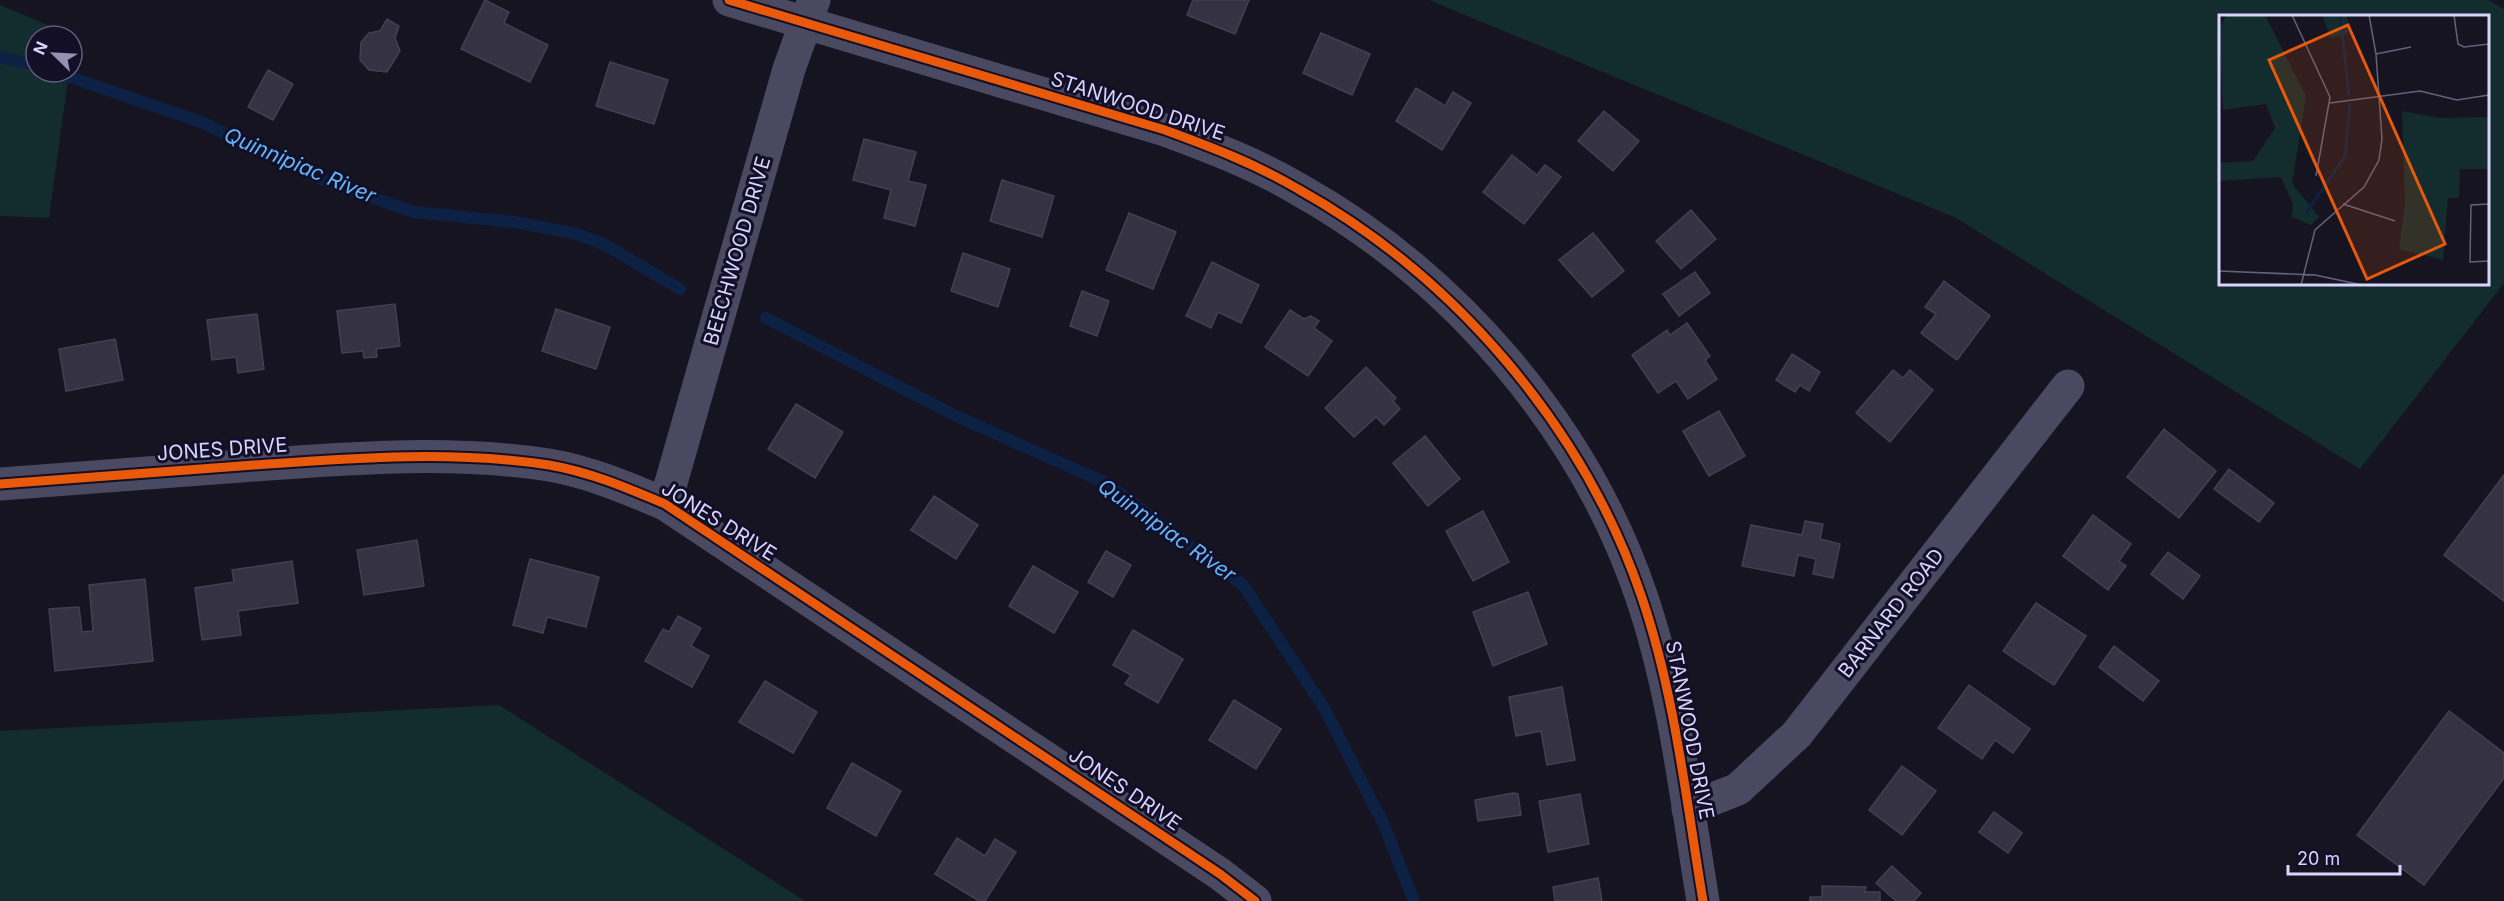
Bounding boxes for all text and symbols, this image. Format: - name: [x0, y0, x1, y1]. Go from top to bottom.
- inset map: [2219, 15, 2489, 285]
- north arrow: [24, 24, 84, 84]
- text: N: [29, 38, 52, 58]
- street label: STANWOOD DRIVE: [1048, 67, 1228, 145]
- water label: Quinnipiac River: [220, 122, 381, 209]
- street label: BEECHWOOD DRIVE: [699, 154, 775, 348]
- street label: JONES DRIVE: [156, 432, 288, 466]
- water label: Quinnipiac River: [1093, 473, 1242, 587]
- street label: JONES DRIVE: [657, 476, 781, 566]
- street label: BARNARD ROAD: [1833, 544, 1949, 682]
- street label: STANWOOD DRIVE: [1661, 638, 1719, 822]
- street label: JONES DRIVE: [1064, 742, 1186, 836]
- scale bar: [2288, 838, 2400, 876]
- text: 20 m: [2297, 848, 2340, 869]

